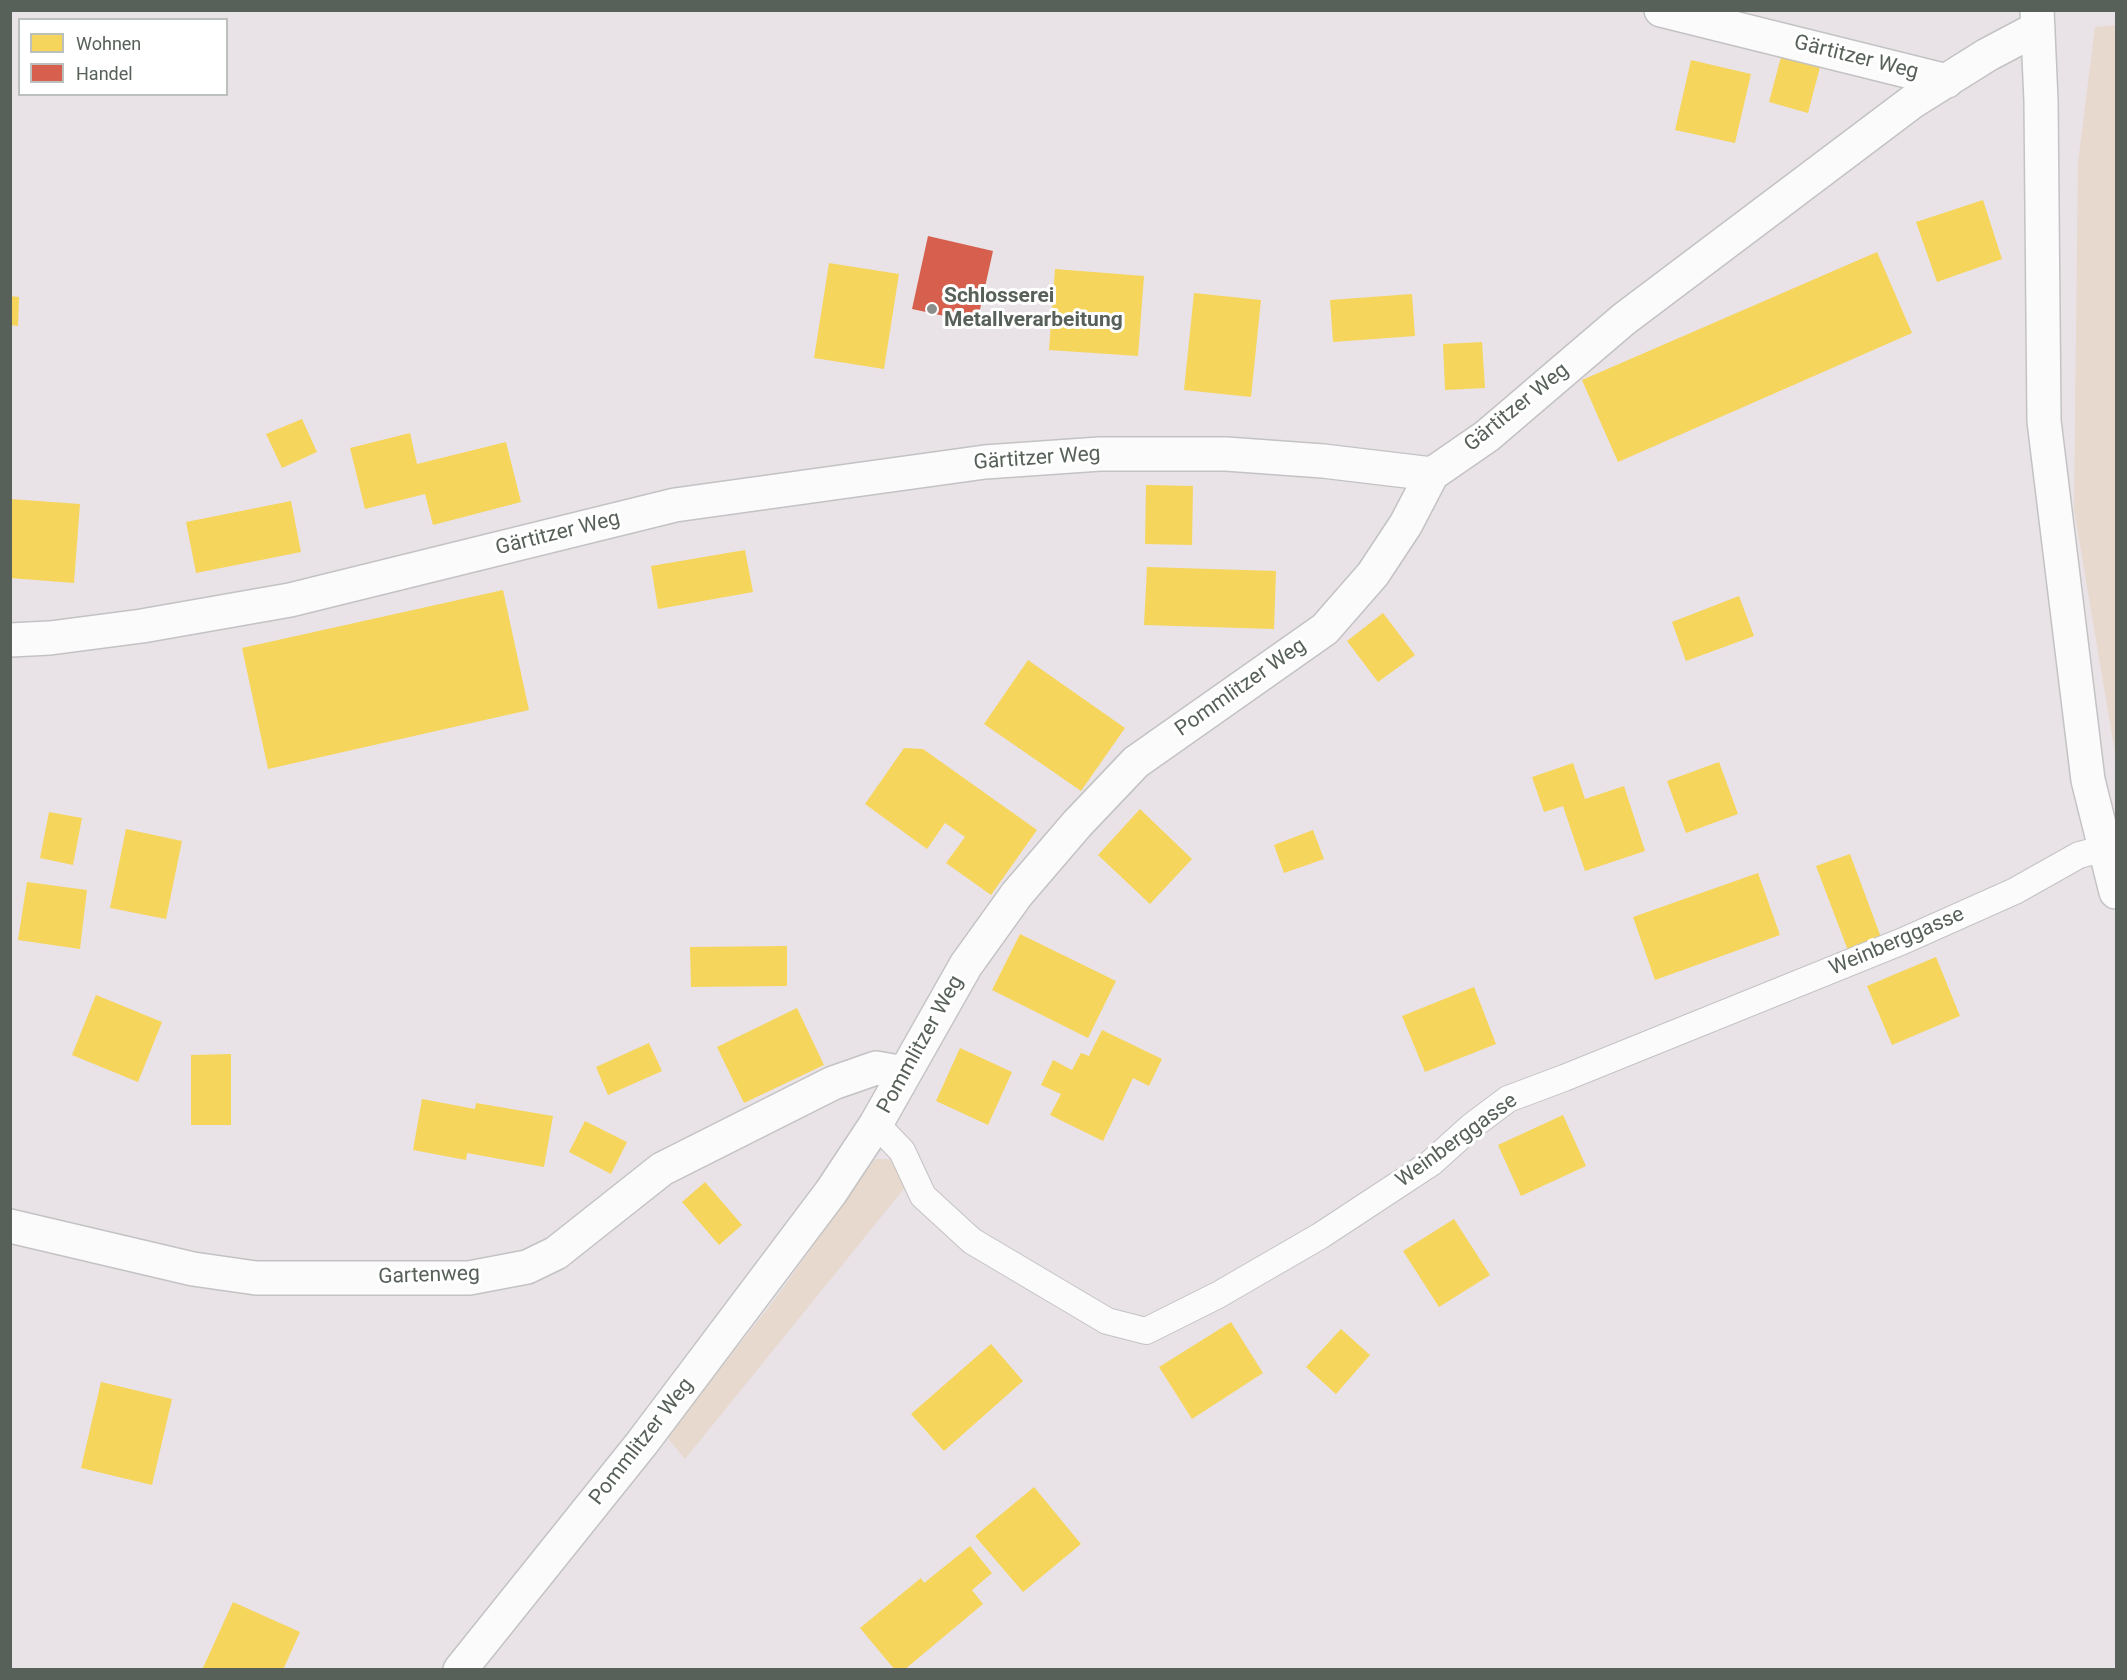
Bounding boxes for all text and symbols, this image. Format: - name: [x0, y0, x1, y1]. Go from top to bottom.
- legend: [18, 18, 228, 96]
- street label: Gärtitzer Weg: [1791, 30, 1921, 86]
- text: Wohnen: [76, 33, 141, 54]
- text: Handel: [76, 63, 133, 84]
- place label: Schlosserei Metallverarbeitung: [944, 284, 1123, 334]
- marker: Schlosserei Metallverarbeitung: [925, 302, 939, 316]
- street label: Gärtitzer Weg: [1460, 358, 1574, 458]
- street label: Gärtitzer Weg: [973, 442, 1101, 476]
- street label: Gärtitzer Weg: [493, 506, 623, 562]
- street label: Pommlitzer Weg: [1171, 634, 1311, 742]
- street label: Weinberggasse: [1826, 902, 1968, 982]
- street label: Pommlitzer Weg: [873, 972, 969, 1118]
- street label: Weinberggasse: [1391, 1089, 1523, 1193]
- street label: Gartenweg: [378, 1262, 480, 1290]
- street label: Pommlitzer Weg: [585, 1374, 699, 1510]

